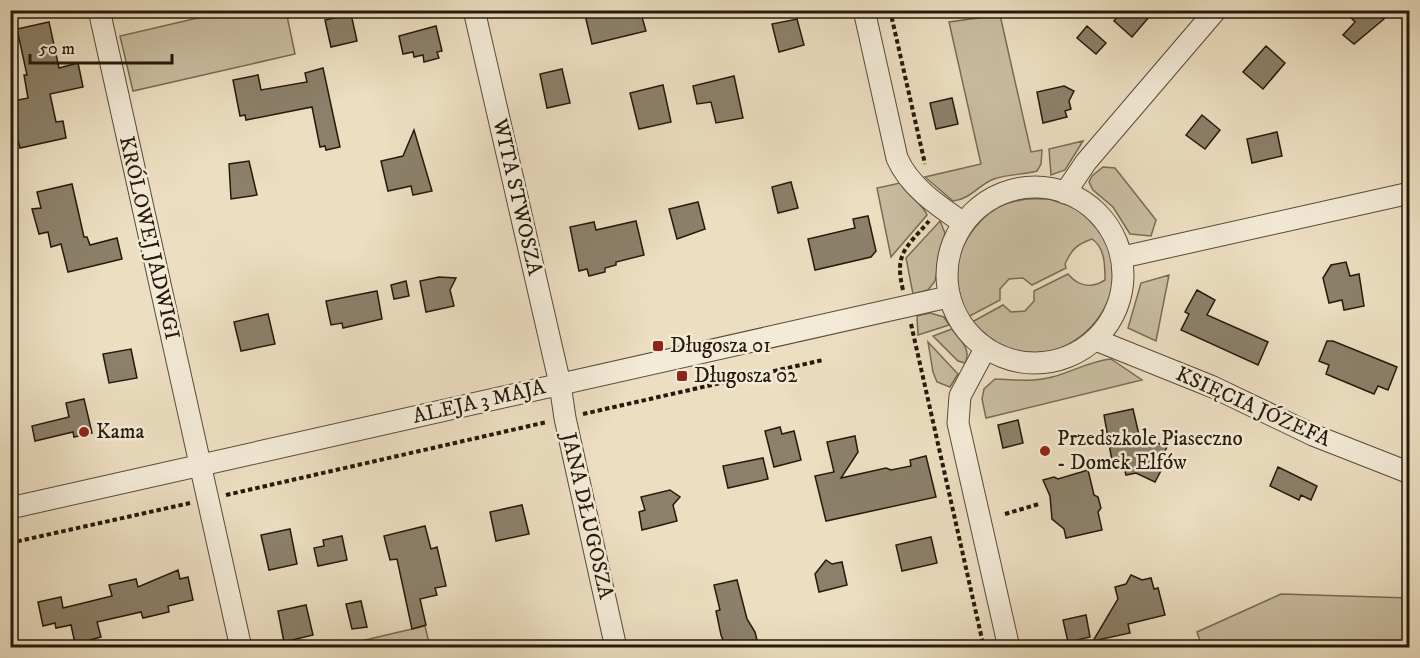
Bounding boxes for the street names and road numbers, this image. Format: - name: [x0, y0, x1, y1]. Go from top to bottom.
- street label: WITA STWOSZA: [486, 115, 548, 278]
- street label: KRÓLOWEJ JADWIGI: [113, 133, 187, 342]
- street label: KSIĘCIA JÓZEFA: [1172, 359, 1336, 453]
- street label: ALEJA 3 MAJA: [410, 374, 548, 430]
- street label: JANA DŁUGOSZA: [555, 428, 619, 602]

